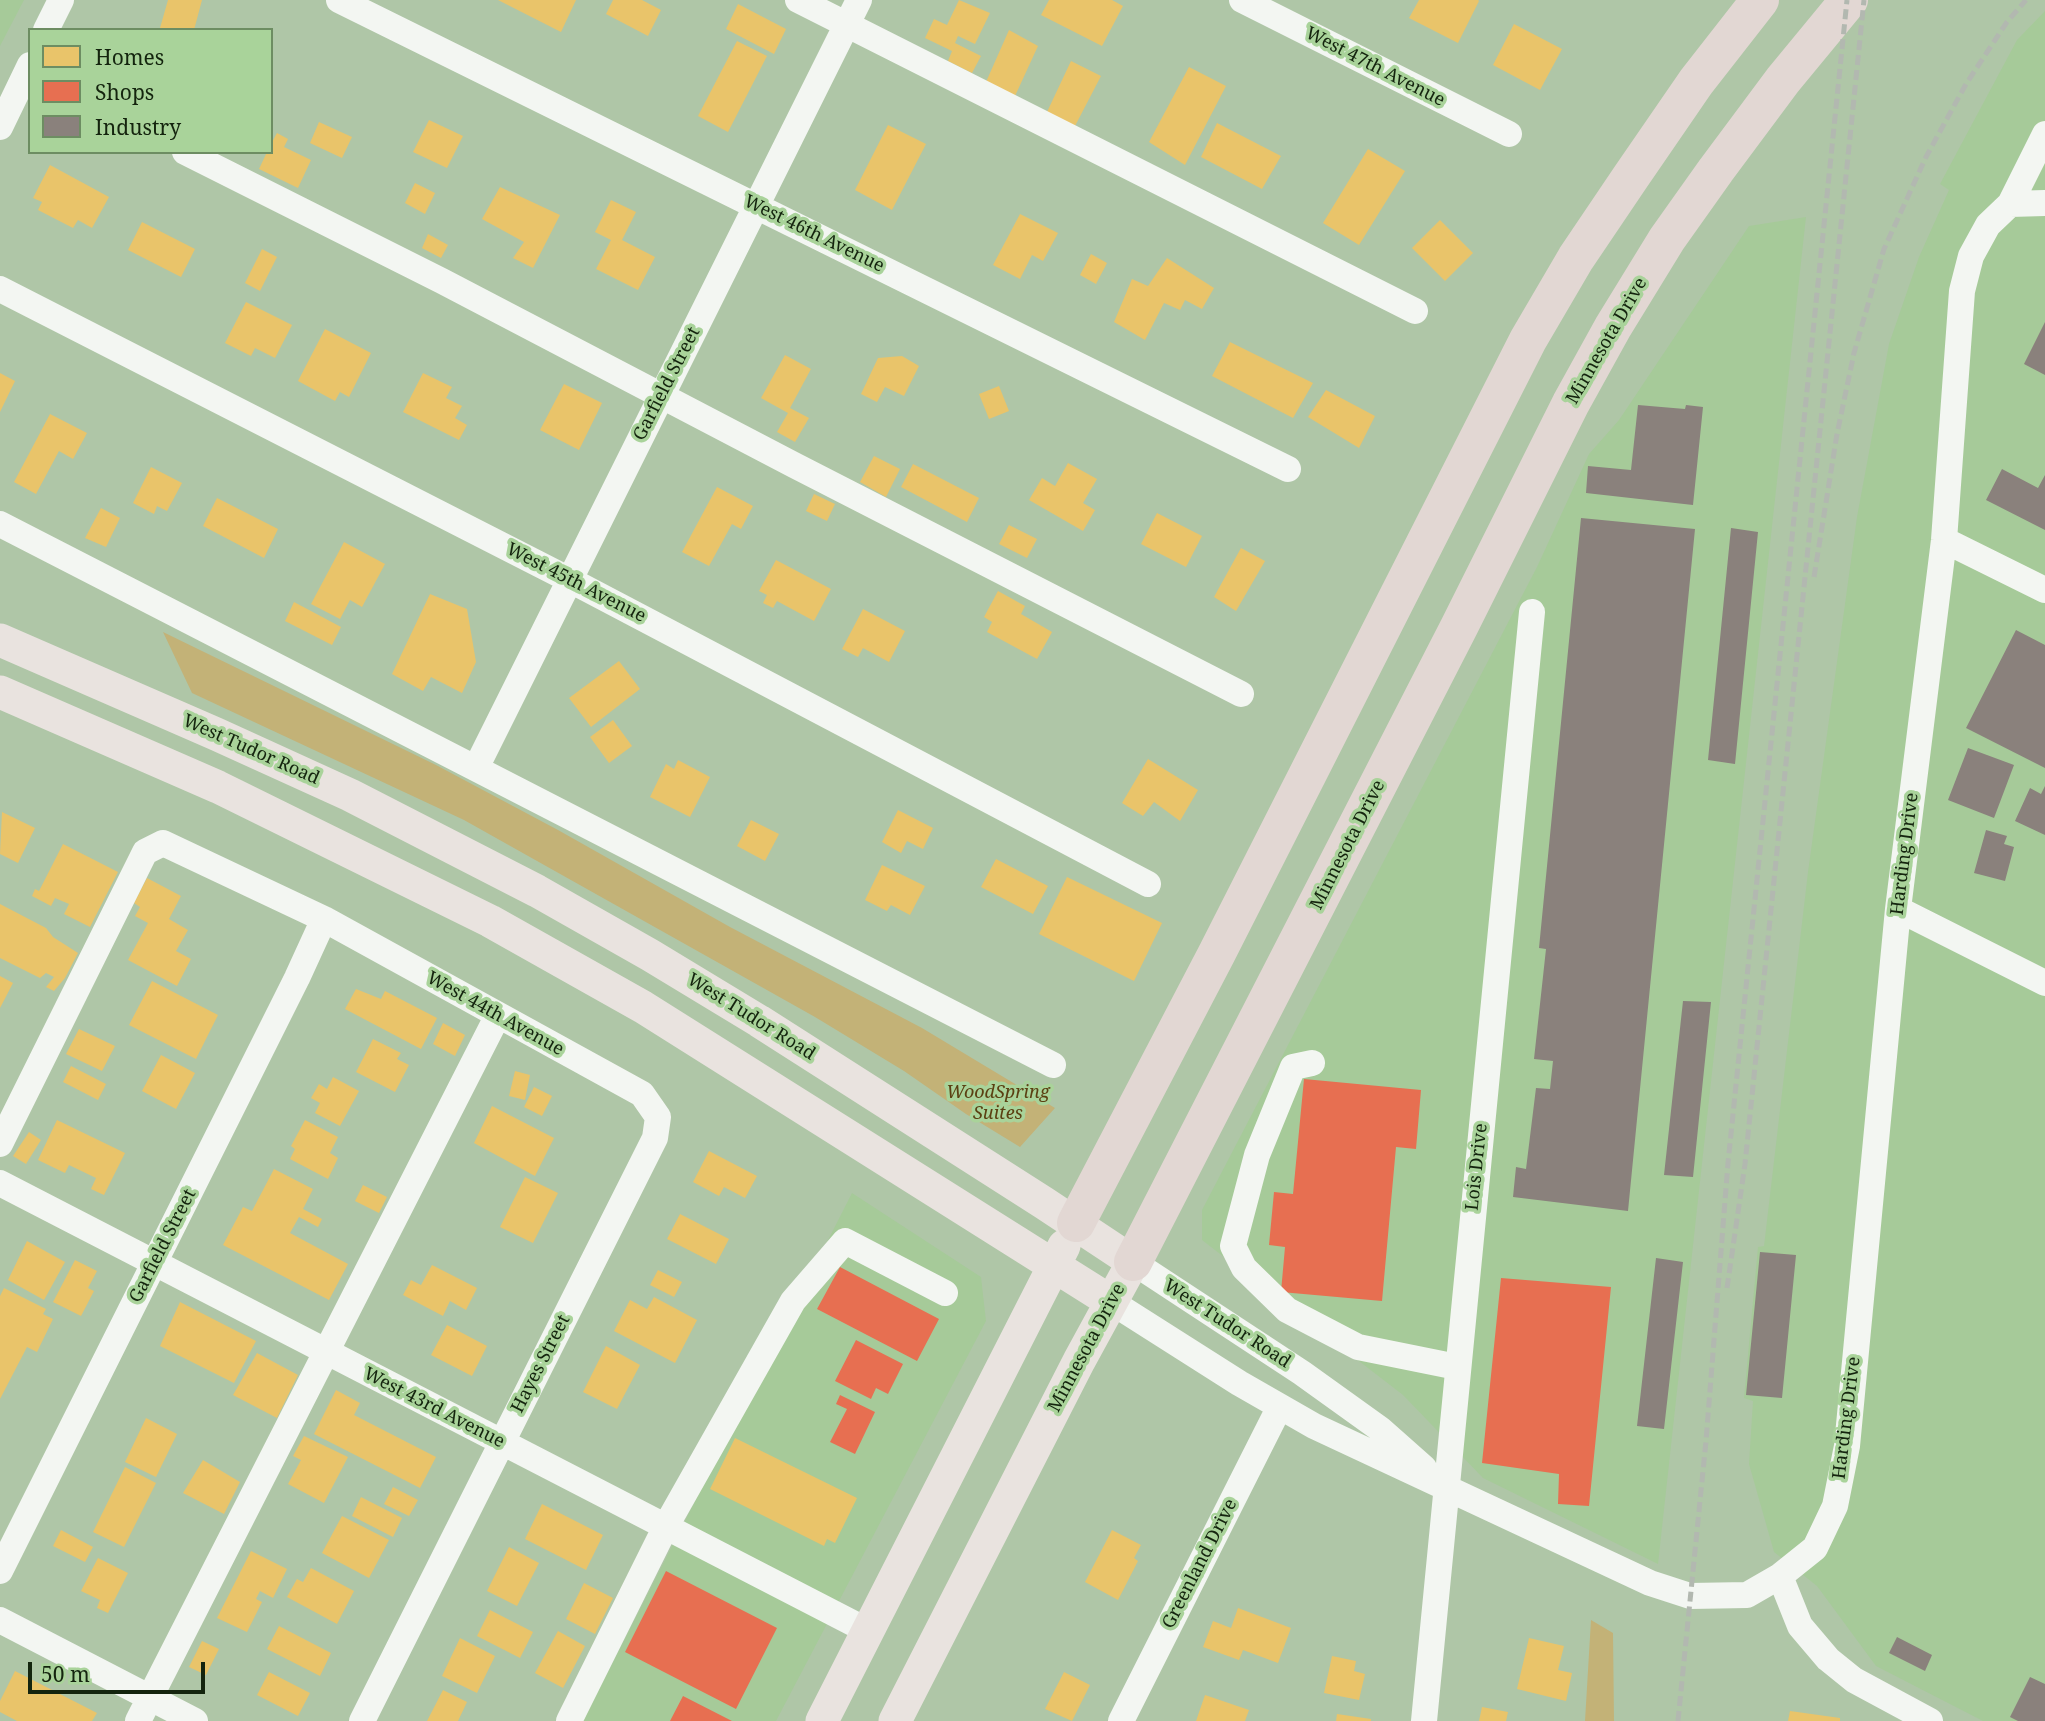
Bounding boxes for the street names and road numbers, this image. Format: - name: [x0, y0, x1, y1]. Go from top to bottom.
- street label: West 47th Avenue: [1302, 23, 1448, 111]
- street label: West 46th Avenue: [740, 191, 888, 277]
- street label: Minnesota Drive: [1562, 274, 1652, 408]
- street label: Garfield Street: [629, 324, 705, 444]
- street label: West 45th Avenue: [503, 539, 649, 627]
- street label: West Tudor Road: [179, 710, 323, 790]
- street label: Minnesota Drive: [1306, 777, 1390, 913]
- street label: Harding Drive: [1887, 792, 1923, 916]
- street label: West 44th Avenue: [423, 967, 567, 1061]
- street label: West Tudor Road: [683, 969, 819, 1065]
- street label: Lois Drive: [1462, 1122, 1492, 1212]
- street label: Garfield Street: [125, 1186, 201, 1306]
- street label: West Tudor Road: [1159, 1275, 1295, 1373]
- street label: Minnesota Drive: [1044, 1280, 1130, 1416]
- street label: Hayes Street: [507, 1311, 575, 1417]
- street label: Harding Drive: [1829, 1356, 1865, 1480]
- street label: West 43rd Avenue: [360, 1363, 508, 1453]
- street label: Greenland Drive: [1158, 1496, 1242, 1632]

